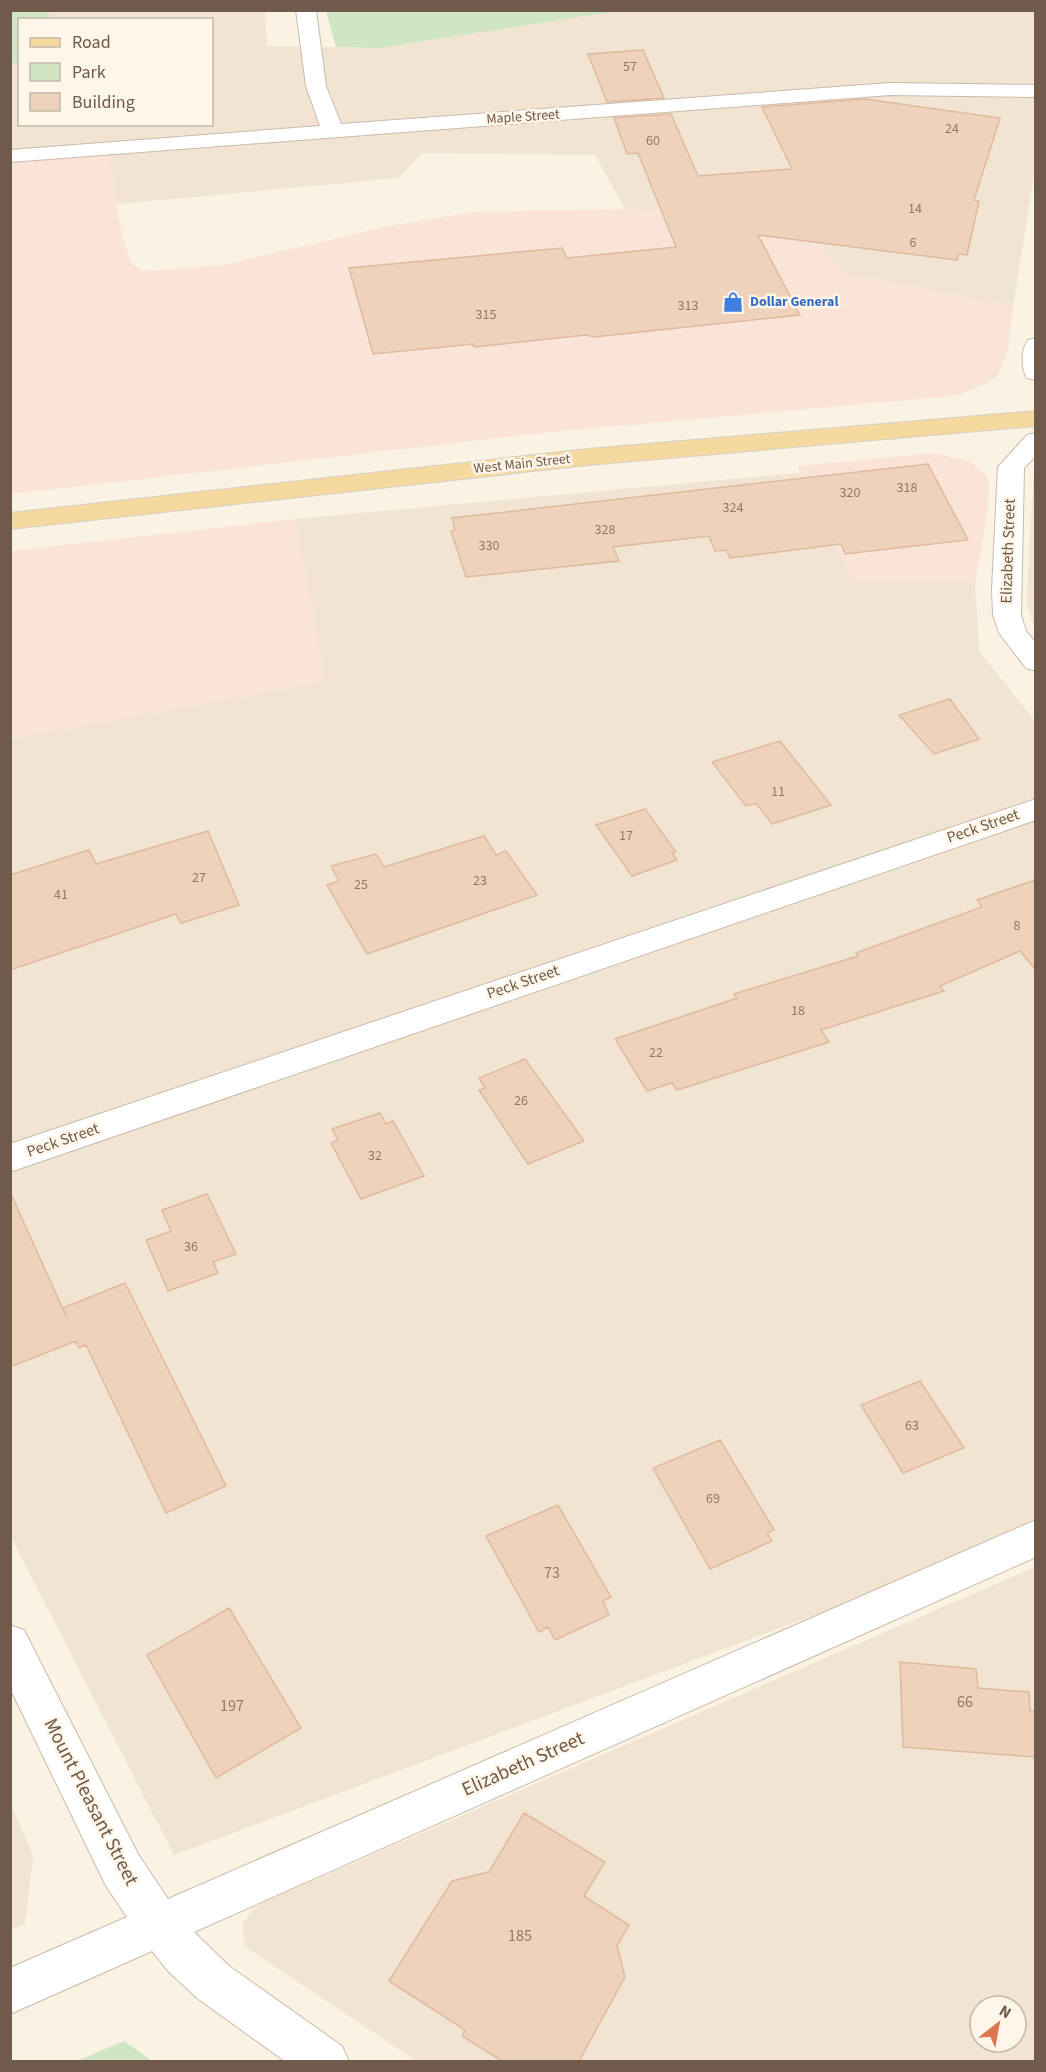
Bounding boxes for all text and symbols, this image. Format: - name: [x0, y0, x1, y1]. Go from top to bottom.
- legend: [18, 18, 213, 126]
- text: Road: [72, 30, 111, 55]
- house number: 57: [623, 57, 637, 77]
- text: Park: [72, 60, 106, 85]
- text: Building: [72, 90, 135, 115]
- street label: Maple Street: [486, 104, 561, 130]
- house number: 24: [945, 119, 959, 139]
- house number: 60: [646, 131, 660, 151]
- house number: 14: [908, 199, 922, 219]
- house number: 6: [910, 233, 917, 253]
- shop icon: Dollar General: [721, 290, 745, 314]
- place label: Dollar General: [750, 292, 838, 312]
- house number: 313: [678, 296, 698, 316]
- house number: 315: [476, 305, 496, 325]
- street label: West Main Street: [473, 449, 572, 479]
- house number: 318: [897, 478, 917, 498]
- house number: 320: [840, 483, 860, 503]
- house number: 324: [723, 498, 743, 518]
- street label: Elizabeth Street: [995, 498, 1021, 604]
- house number: 328: [595, 520, 615, 540]
- house number: 330: [479, 536, 499, 556]
- house number: 11: [771, 782, 785, 802]
- street label: Peck Street: [944, 803, 1023, 849]
- house number: 17: [619, 826, 633, 846]
- house number: 27: [192, 868, 206, 888]
- house number: 23: [473, 871, 487, 891]
- house number: 25: [354, 875, 368, 895]
- house number: 41: [54, 885, 68, 905]
- house number: 8: [1014, 916, 1021, 936]
- street label: Peck Street: [484, 959, 563, 1005]
- house number: 18: [791, 1001, 805, 1021]
- house number: 22: [649, 1043, 663, 1063]
- house number: 26: [514, 1091, 528, 1111]
- street label: Peck Street: [24, 1117, 103, 1163]
- house number: 32: [368, 1146, 382, 1166]
- house number: 36: [184, 1237, 198, 1257]
- house number: 63: [905, 1416, 919, 1436]
- house number: 69: [706, 1489, 720, 1509]
- house number: 73: [544, 1562, 560, 1584]
- house number: 66: [957, 1691, 973, 1713]
- house number: 197: [220, 1695, 244, 1717]
- street label: Mount Pleasant Street: [37, 1714, 145, 1891]
- street label: Elizabeth Street: [457, 1724, 589, 1803]
- house number: 185: [508, 1925, 532, 1947]
- north arrow: [968, 1994, 1028, 2054]
- text: N: [995, 2000, 1015, 2024]

